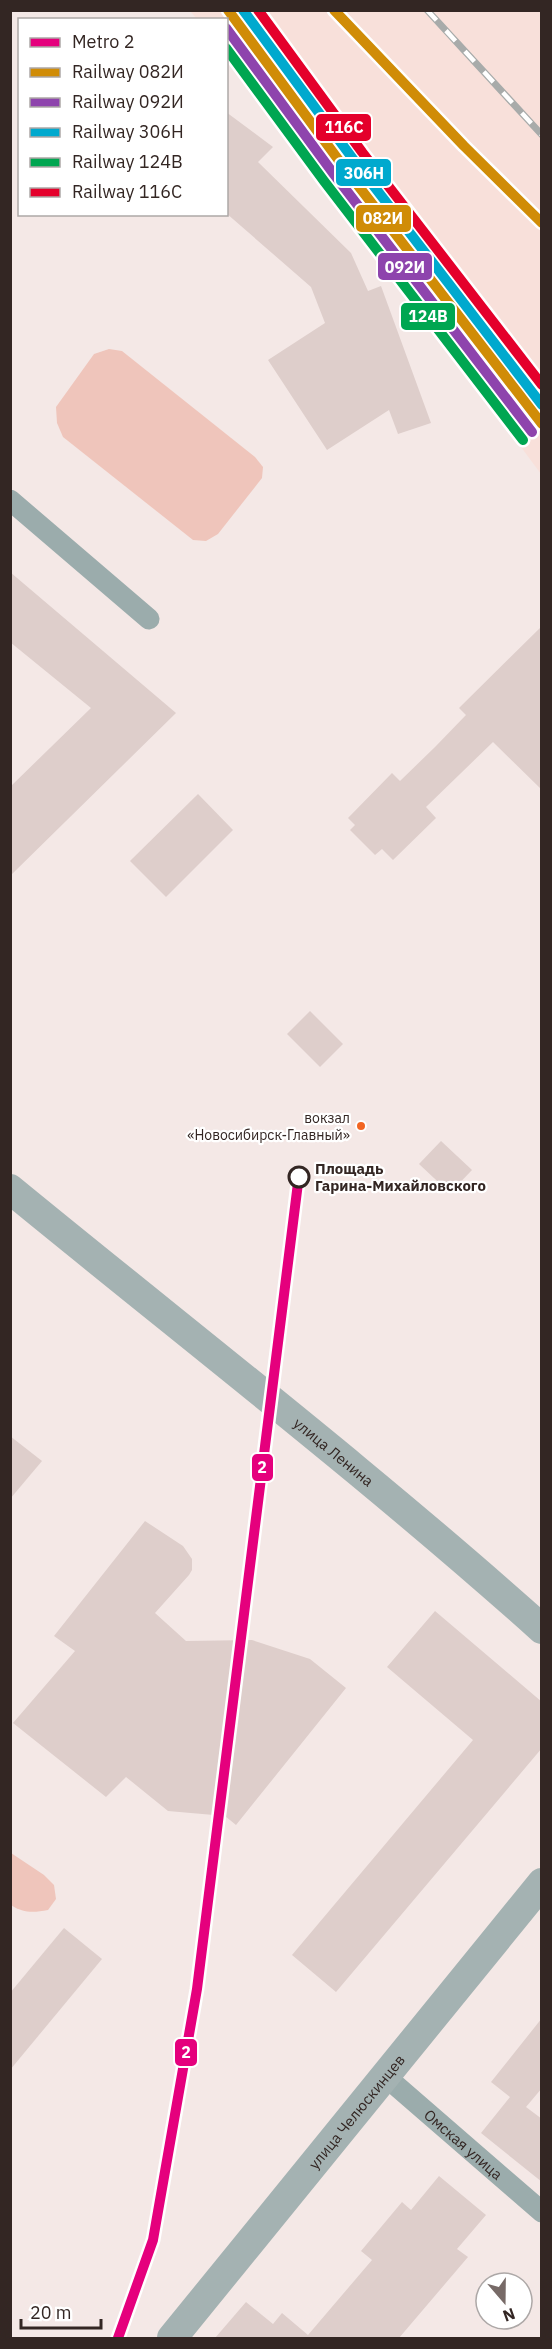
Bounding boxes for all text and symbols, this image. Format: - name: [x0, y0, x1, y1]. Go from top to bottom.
- legend: [18, 18, 228, 216]
- text: Metro 2: [72, 30, 134, 53]
- text: Railway 082И: [72, 60, 184, 83]
- text: Railway 092И: [72, 90, 184, 113]
- line badge: 116С: [315, 113, 372, 142]
- text: 116С: [324, 117, 364, 137]
- text: Railway 306Н: [72, 120, 184, 143]
- text: Railway 124В: [72, 150, 183, 173]
- line badge: 306Н: [335, 158, 392, 187]
- text: 306Н: [344, 163, 384, 183]
- text: Railway 116С: [72, 180, 182, 203]
- line badge: 082И: [355, 204, 412, 233]
- text: 082И: [363, 208, 403, 228]
- line badge: 092И: [377, 252, 433, 281]
- text: 092И: [385, 257, 425, 277]
- line badge: 124В: [400, 302, 456, 331]
- text: 124В: [408, 306, 448, 326]
- place label: вокзал «Новосибирск-Главный»: [187, 1109, 350, 1144]
- marker: вокзал «Новосибирск-Главный»: [355, 1120, 367, 1132]
- place label: Площадь Гарина-Михайловского: [315, 1159, 486, 1195]
- marker: Площадь Гарина-Михайловского: [288, 1166, 310, 1188]
- street label: улица Ленина: [290, 1413, 378, 1490]
- line badge: 2: [251, 1453, 274, 1482]
- text: 2: [257, 1457, 267, 1477]
- line badge: 2: [174, 2038, 198, 2067]
- text: 2: [181, 2042, 191, 2062]
- street label: улица Челюскинцев: [304, 2050, 409, 2173]
- street label: Омская улица: [420, 2105, 507, 2183]
- north arrow: [474, 2271, 534, 2331]
- scale bar: [21, 2292, 100, 2330]
- text: 20 m: [30, 2301, 72, 2324]
- text: N: [500, 2304, 518, 2326]

